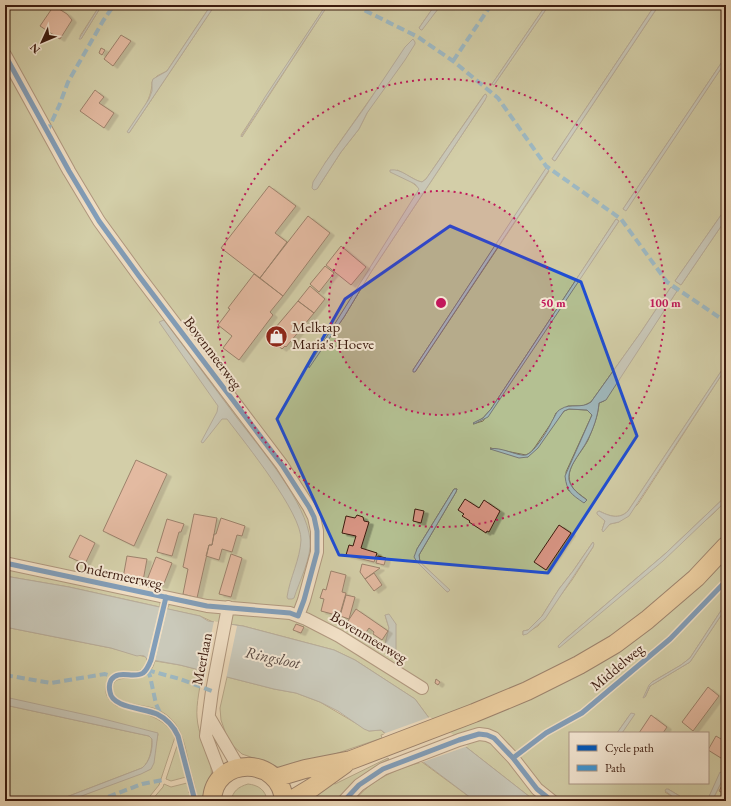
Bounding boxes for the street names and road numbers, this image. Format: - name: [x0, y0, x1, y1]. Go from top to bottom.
- street label: Bovenmeerweg: [180, 312, 247, 393]
- street label: Ondermeerweg: [74, 556, 165, 593]
- street label: Bovenmeerweg: [327, 606, 412, 667]
- street label: Meerlaan: [187, 631, 216, 687]
- street label: Middelweg: [586, 638, 648, 694]

